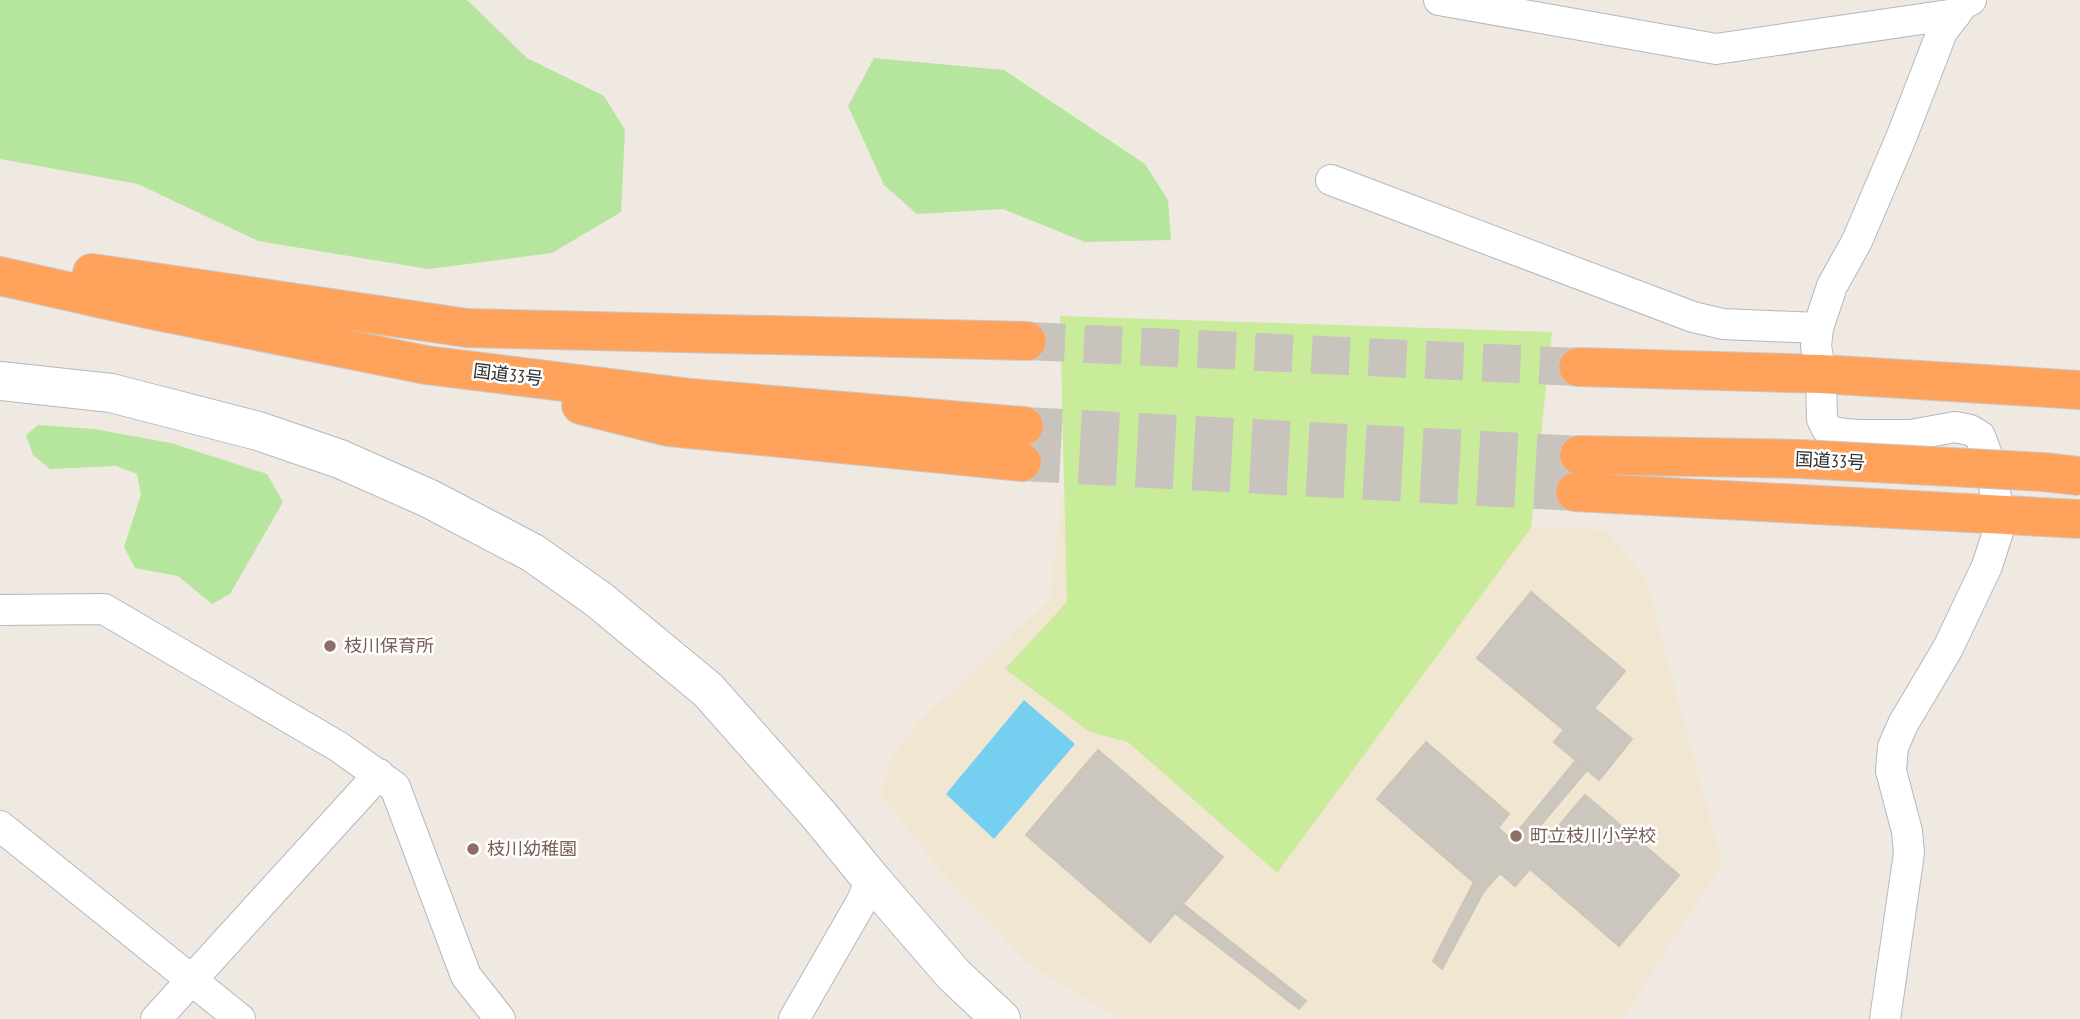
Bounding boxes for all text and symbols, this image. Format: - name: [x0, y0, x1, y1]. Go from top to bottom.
- street label: 国道33号: [472, 359, 544, 390]
- street label: 国道33号: [1794, 447, 1866, 474]
- place label: 枝川保育所: [344, 634, 434, 657]
- marker: 枝川保育所: [322, 638, 338, 654]
- place label: 町立枝川小学校: [1530, 824, 1656, 847]
- marker: 町立枝川小学校: [1508, 828, 1524, 844]
- place label: 枝川幼稚園: [487, 837, 577, 860]
- marker: 枝川幼稚園: [465, 841, 481, 857]

